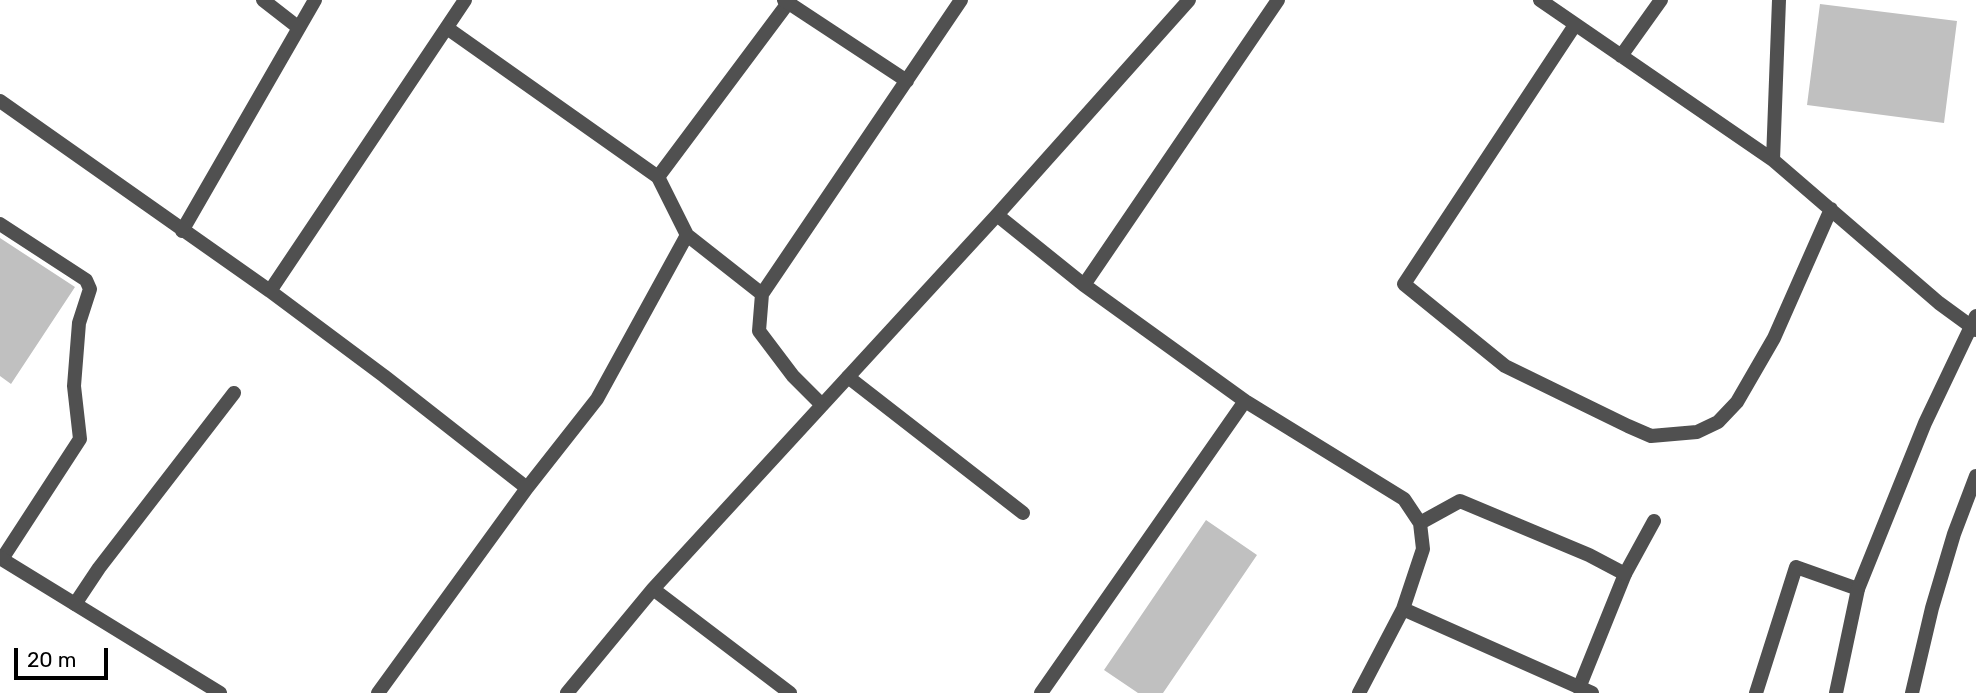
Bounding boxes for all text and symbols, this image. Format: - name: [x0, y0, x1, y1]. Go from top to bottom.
- scale bar: [18, 634, 112, 678]
- text: 20 m: [27, 647, 76, 672]

